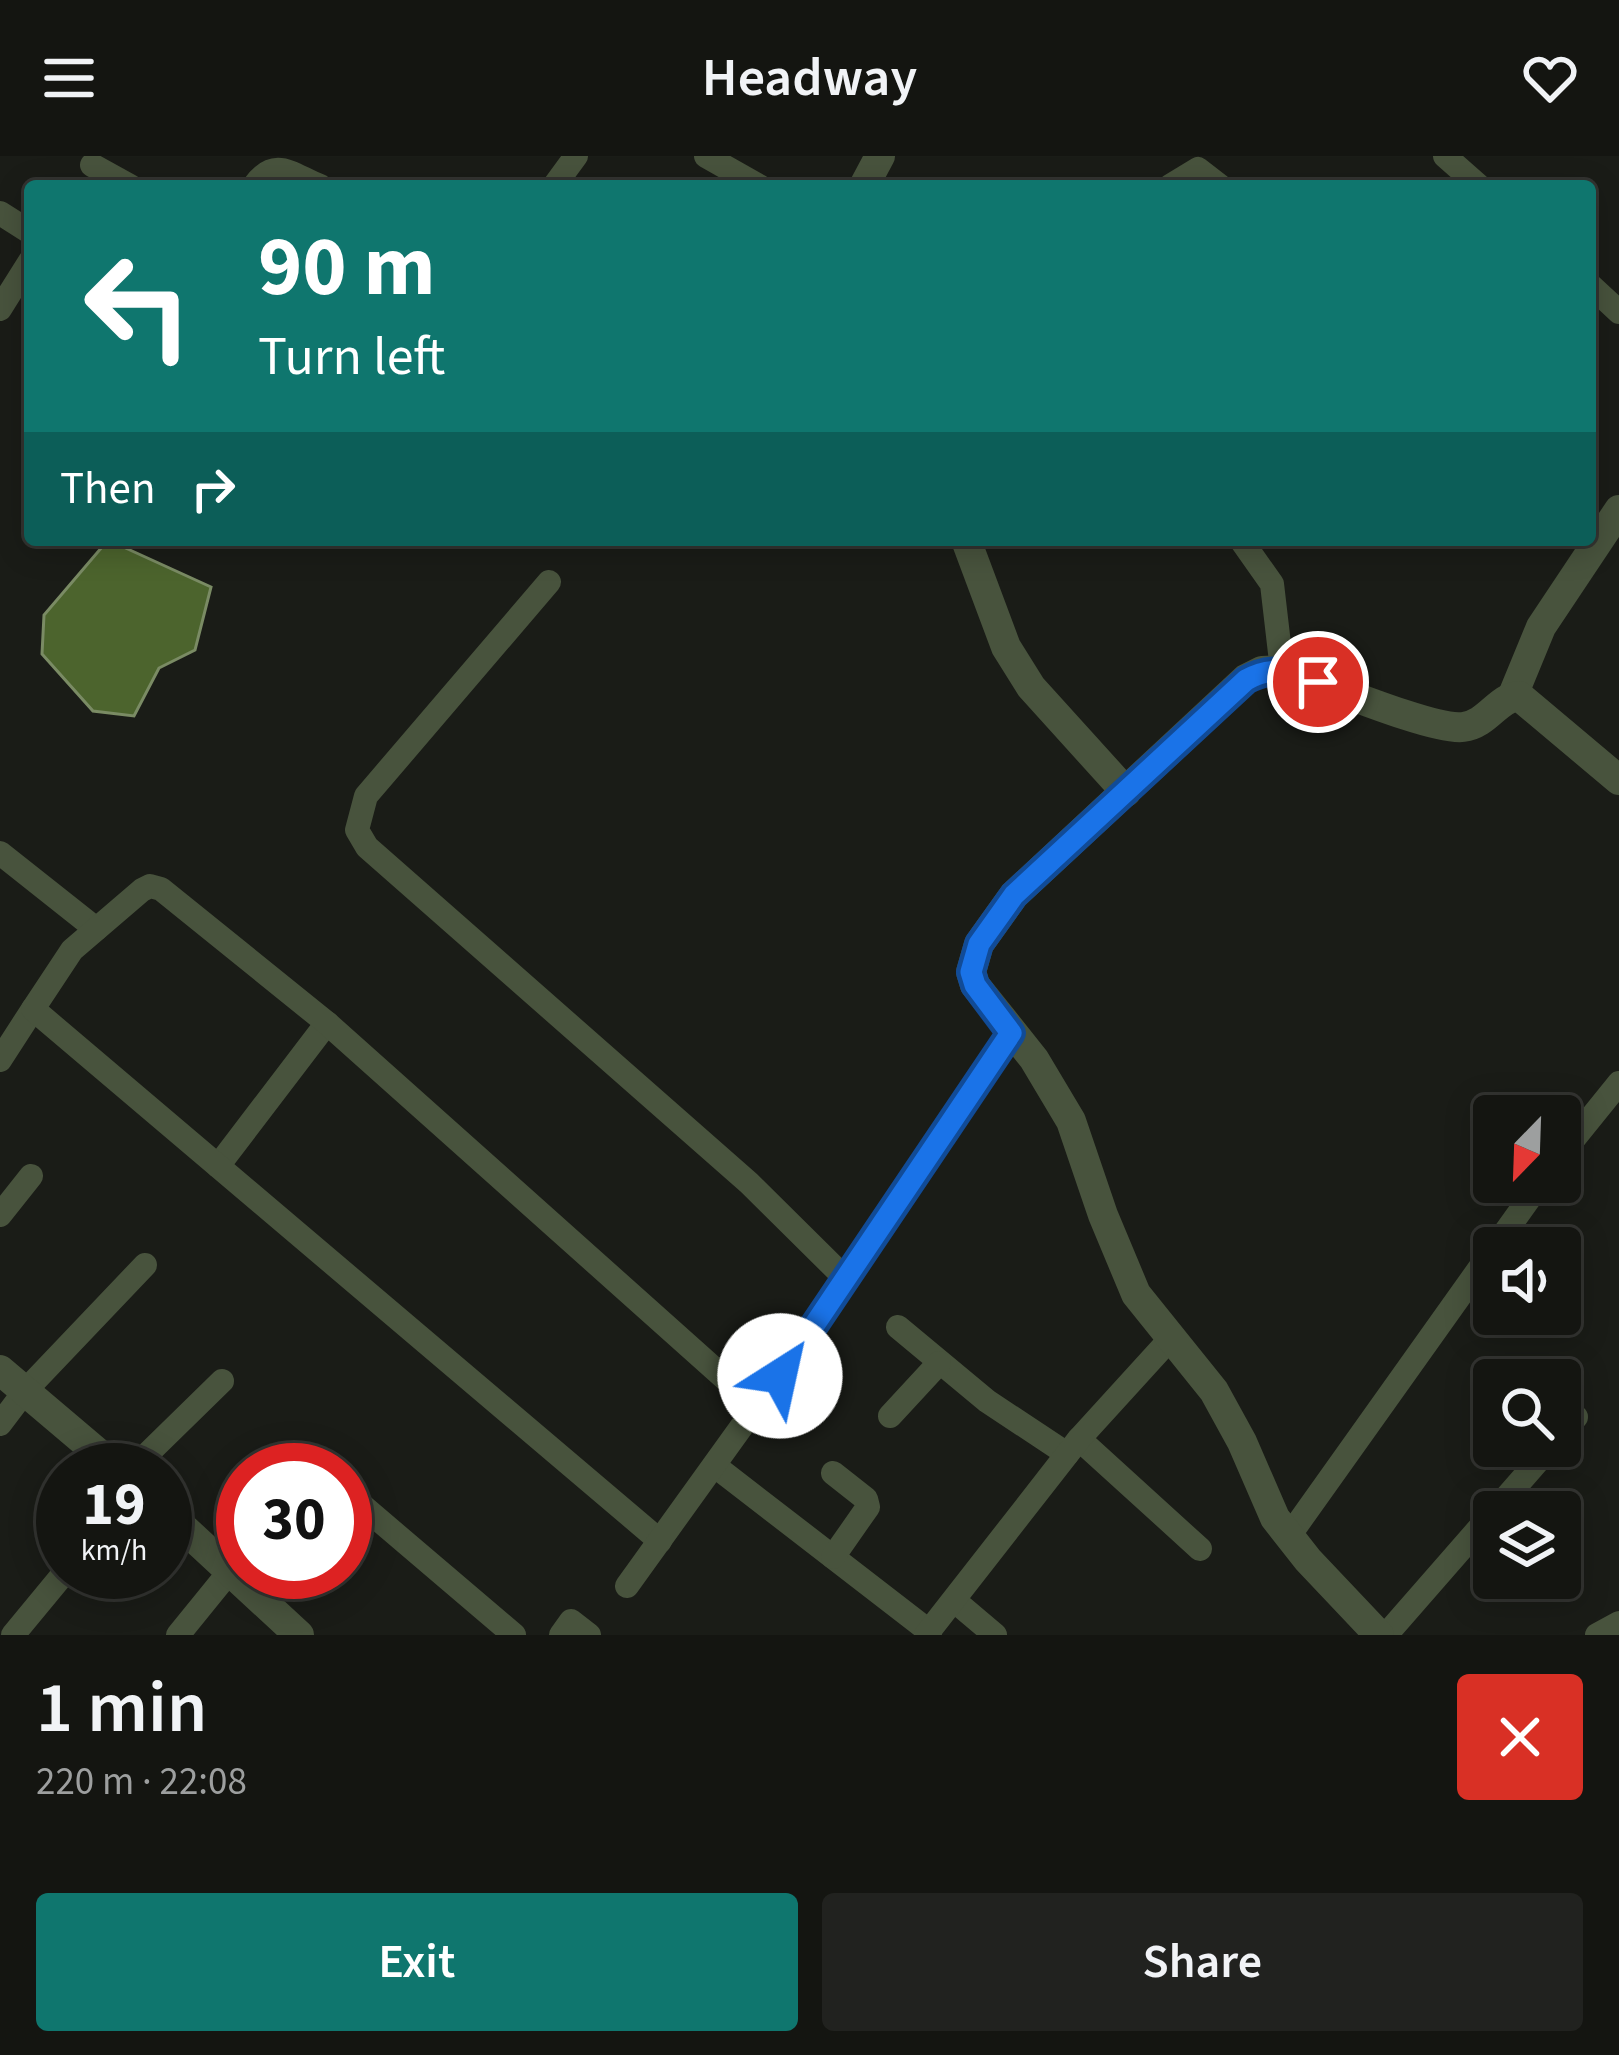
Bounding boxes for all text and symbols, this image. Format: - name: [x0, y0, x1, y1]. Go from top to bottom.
- text: Headway: [702, 40, 917, 117]
- icon: menu: [36, 45, 102, 111]
- icon: heart: [1517, 45, 1583, 111]
- text: 90 m: [258, 208, 436, 328]
- icon: left: [60, 228, 216, 384]
- text: Turn left: [258, 319, 445, 396]
- icon: right: [180, 456, 246, 522]
- text: Then: [60, 457, 156, 521]
- pin: [1267, 631, 1369, 733]
- icon: arrive: [1285, 649, 1351, 715]
- north arrow: [1473, 1095, 1581, 1203]
- map controls: [1473, 1095, 1581, 1599]
- button: sound: [1473, 1227, 1581, 1335]
- position arrow: [717, 1313, 843, 1439]
- button: search: [1473, 1359, 1581, 1467]
- speed limit sign: 30: [216, 1443, 372, 1599]
- text: 19: [82, 1463, 146, 1548]
- button: layers: [1473, 1491, 1581, 1599]
- text: km/h: [81, 1529, 147, 1572]
- text: 1 min: [36, 1657, 207, 1760]
- button: close: [1457, 1674, 1583, 1800]
- text: 220 m · 22:08: [36, 1754, 247, 1810]
- button: Exit: [36, 1893, 798, 2031]
- button: Share: [822, 1893, 1583, 2031]

